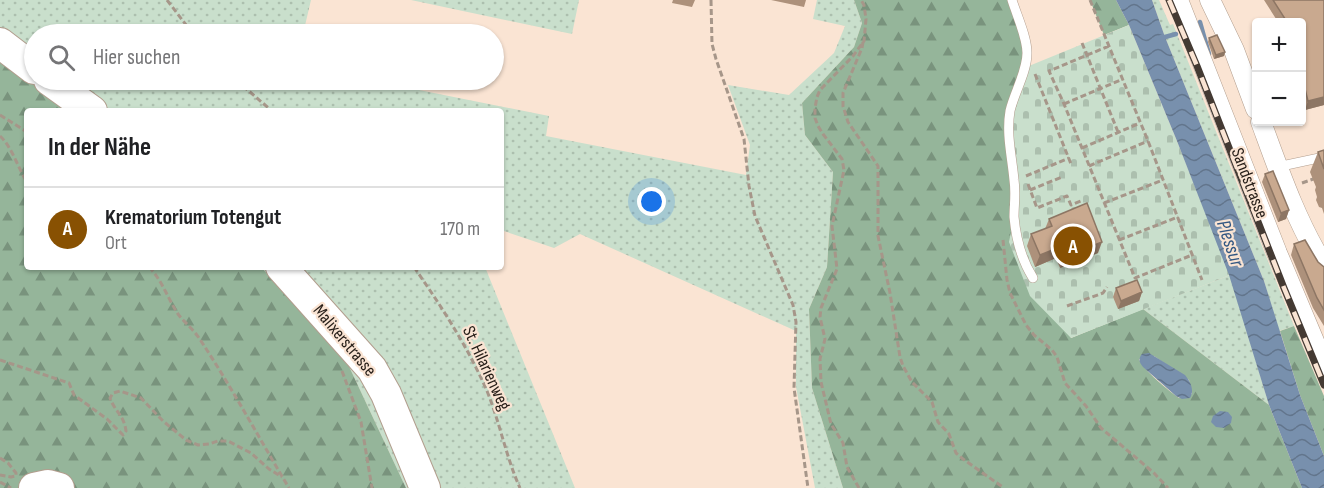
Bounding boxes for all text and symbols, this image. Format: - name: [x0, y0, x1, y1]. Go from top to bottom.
- map controls: [1252, 18, 1306, 126]
- button: +: [1252, 18, 1306, 72]
- search box: [24, 24, 504, 90]
- icon: search: [45, 41, 78, 74]
- text: Hier suchen: [93, 44, 181, 71]
- button: −: [1252, 72, 1306, 126]
- text: In der Nähe: [48, 132, 151, 163]
- street label: Sandstrasse: [1227, 145, 1273, 221]
- your location: [637, 187, 666, 216]
- text: Krematorium Totengut: [105, 204, 281, 231]
- text: A: [63, 217, 72, 241]
- text: 170 m: [440, 217, 480, 241]
- water label: Plessur: [1211, 217, 1250, 271]
- pin: A: [1054, 224, 1092, 268]
- text: Ort: [105, 231, 127, 255]
- street label: Malixerstrasse: [309, 300, 381, 380]
- street label: St. Hilarienweg: [458, 323, 515, 414]

